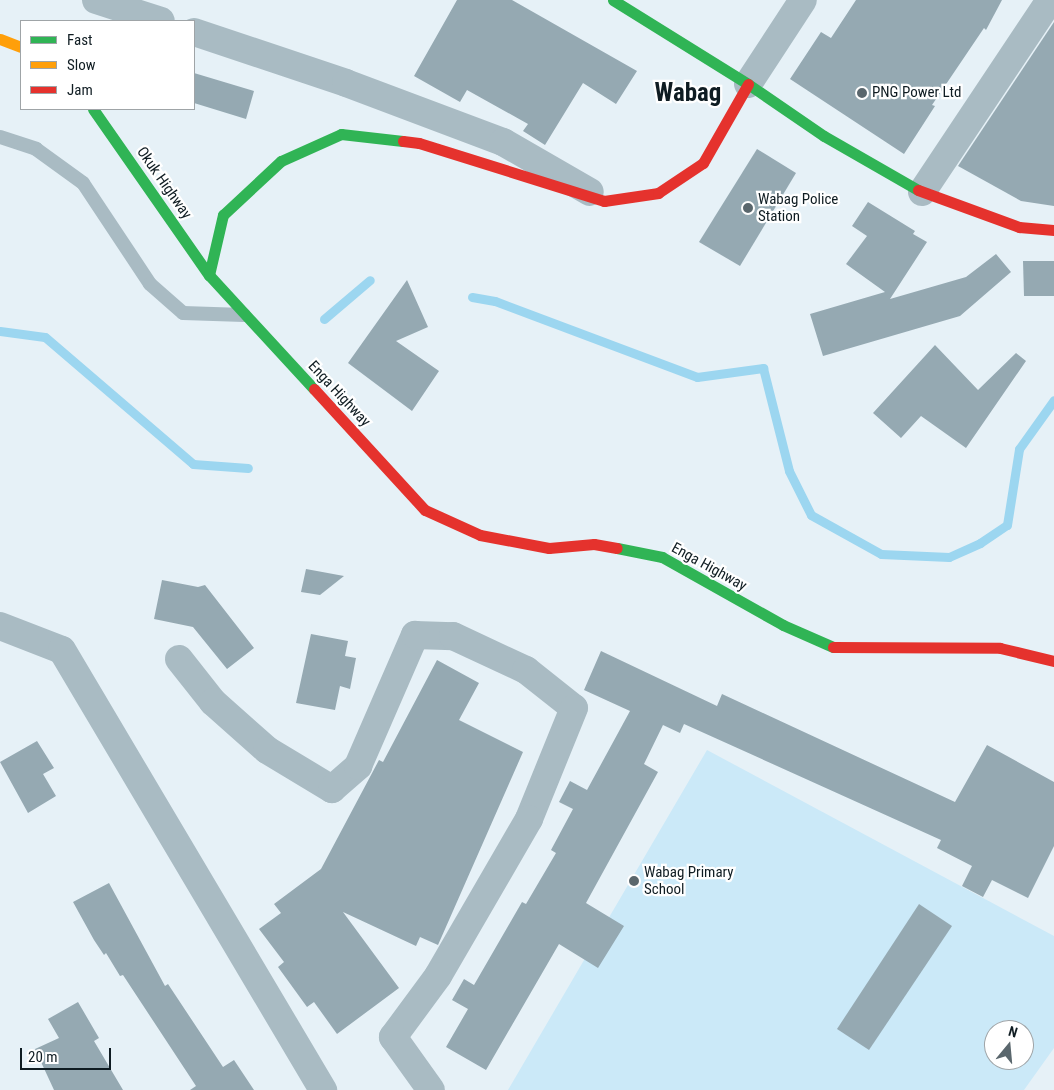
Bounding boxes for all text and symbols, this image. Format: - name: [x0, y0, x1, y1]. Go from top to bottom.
- legend: [20, 20, 195, 110]
- text: Fast: [67, 31, 92, 49]
- text: Slow: [67, 56, 96, 74]
- district label: Wabag: [655, 78, 721, 108]
- text: Jam: [67, 81, 93, 99]
- place label: PNG Power Ltd: [872, 84, 961, 102]
- marker: PNG Power Ltd: [856, 87, 868, 99]
- street label: Okuk Highway: [133, 144, 195, 222]
- place label: Wabag Police Station: [758, 190, 838, 225]
- marker: Wabag Police Station: [742, 202, 754, 214]
- street label: Enga Highway: [304, 357, 374, 431]
- street label: Enga Highway: [668, 539, 750, 595]
- place label: Wabag Primary School: [644, 863, 734, 898]
- marker: Wabag Primary School: [628, 875, 640, 887]
- north arrow: [984, 1020, 1034, 1070]
- text: N: [1007, 1023, 1020, 1041]
- scale bar: [22, 1038, 114, 1070]
- text: 20 m: [28, 1048, 58, 1066]

